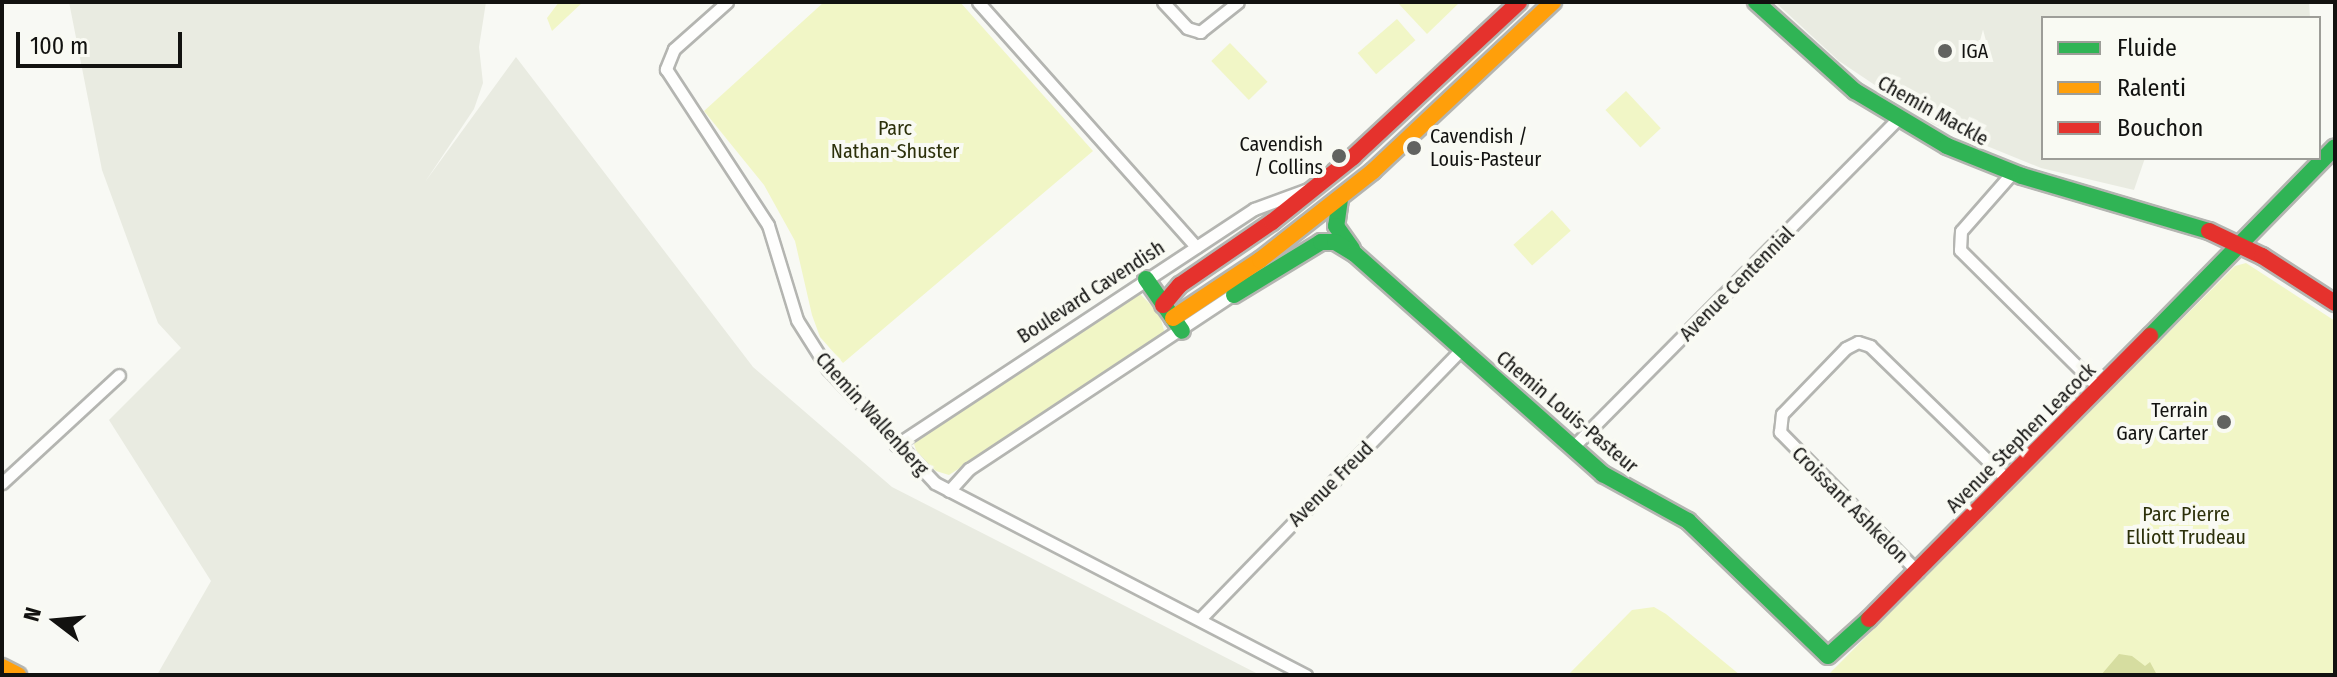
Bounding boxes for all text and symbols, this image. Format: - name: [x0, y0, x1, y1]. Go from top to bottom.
- scale bar: [20, 16, 186, 66]
- legend: [2041, 16, 2321, 160]
- text: 100 m: [30, 32, 88, 60]
- text: Fluide: [2117, 34, 2177, 62]
- place label: IGA: [1961, 39, 1988, 63]
- marker: IGA: [1936, 42, 1954, 60]
- street label: Chemin Mackle: [1873, 71, 1993, 151]
- text: Ralenti: [2117, 74, 2186, 102]
- text: Bouchon: [2117, 114, 2204, 142]
- park label: Parc Nathan-Shuster: [831, 116, 959, 163]
- place label: Cavendish / Louis-Pasteur: [1430, 124, 1541, 171]
- place label: Cavendish / Collins: [1239, 132, 1323, 179]
- marker: Cavendish / Louis-Pasteur: [1405, 139, 1423, 157]
- marker: Cavendish / Collins: [1330, 147, 1348, 165]
- street label: Avenue Centennial: [1675, 222, 1799, 346]
- street label: Boulevard Cavendish: [1013, 235, 1169, 349]
- street label: Chemin Louis-Pasteur: [1491, 346, 1643, 478]
- street label: Chemin Wallenberg: [810, 347, 934, 481]
- street label: Avenue Stephen Leacock: [1941, 358, 2101, 518]
- place label: Terrain Gary Carter: [2116, 398, 2208, 445]
- marker: Terrain Gary Carter: [2215, 413, 2233, 431]
- street label: Avenue Freud: [1284, 437, 1378, 531]
- street label: Croissant Ashkelon: [1787, 442, 1913, 568]
- park label: Parc Pierre Elliott Trudeau: [2126, 503, 2246, 550]
- north arrow: [16, 581, 96, 661]
- text: N: [18, 604, 47, 624]

